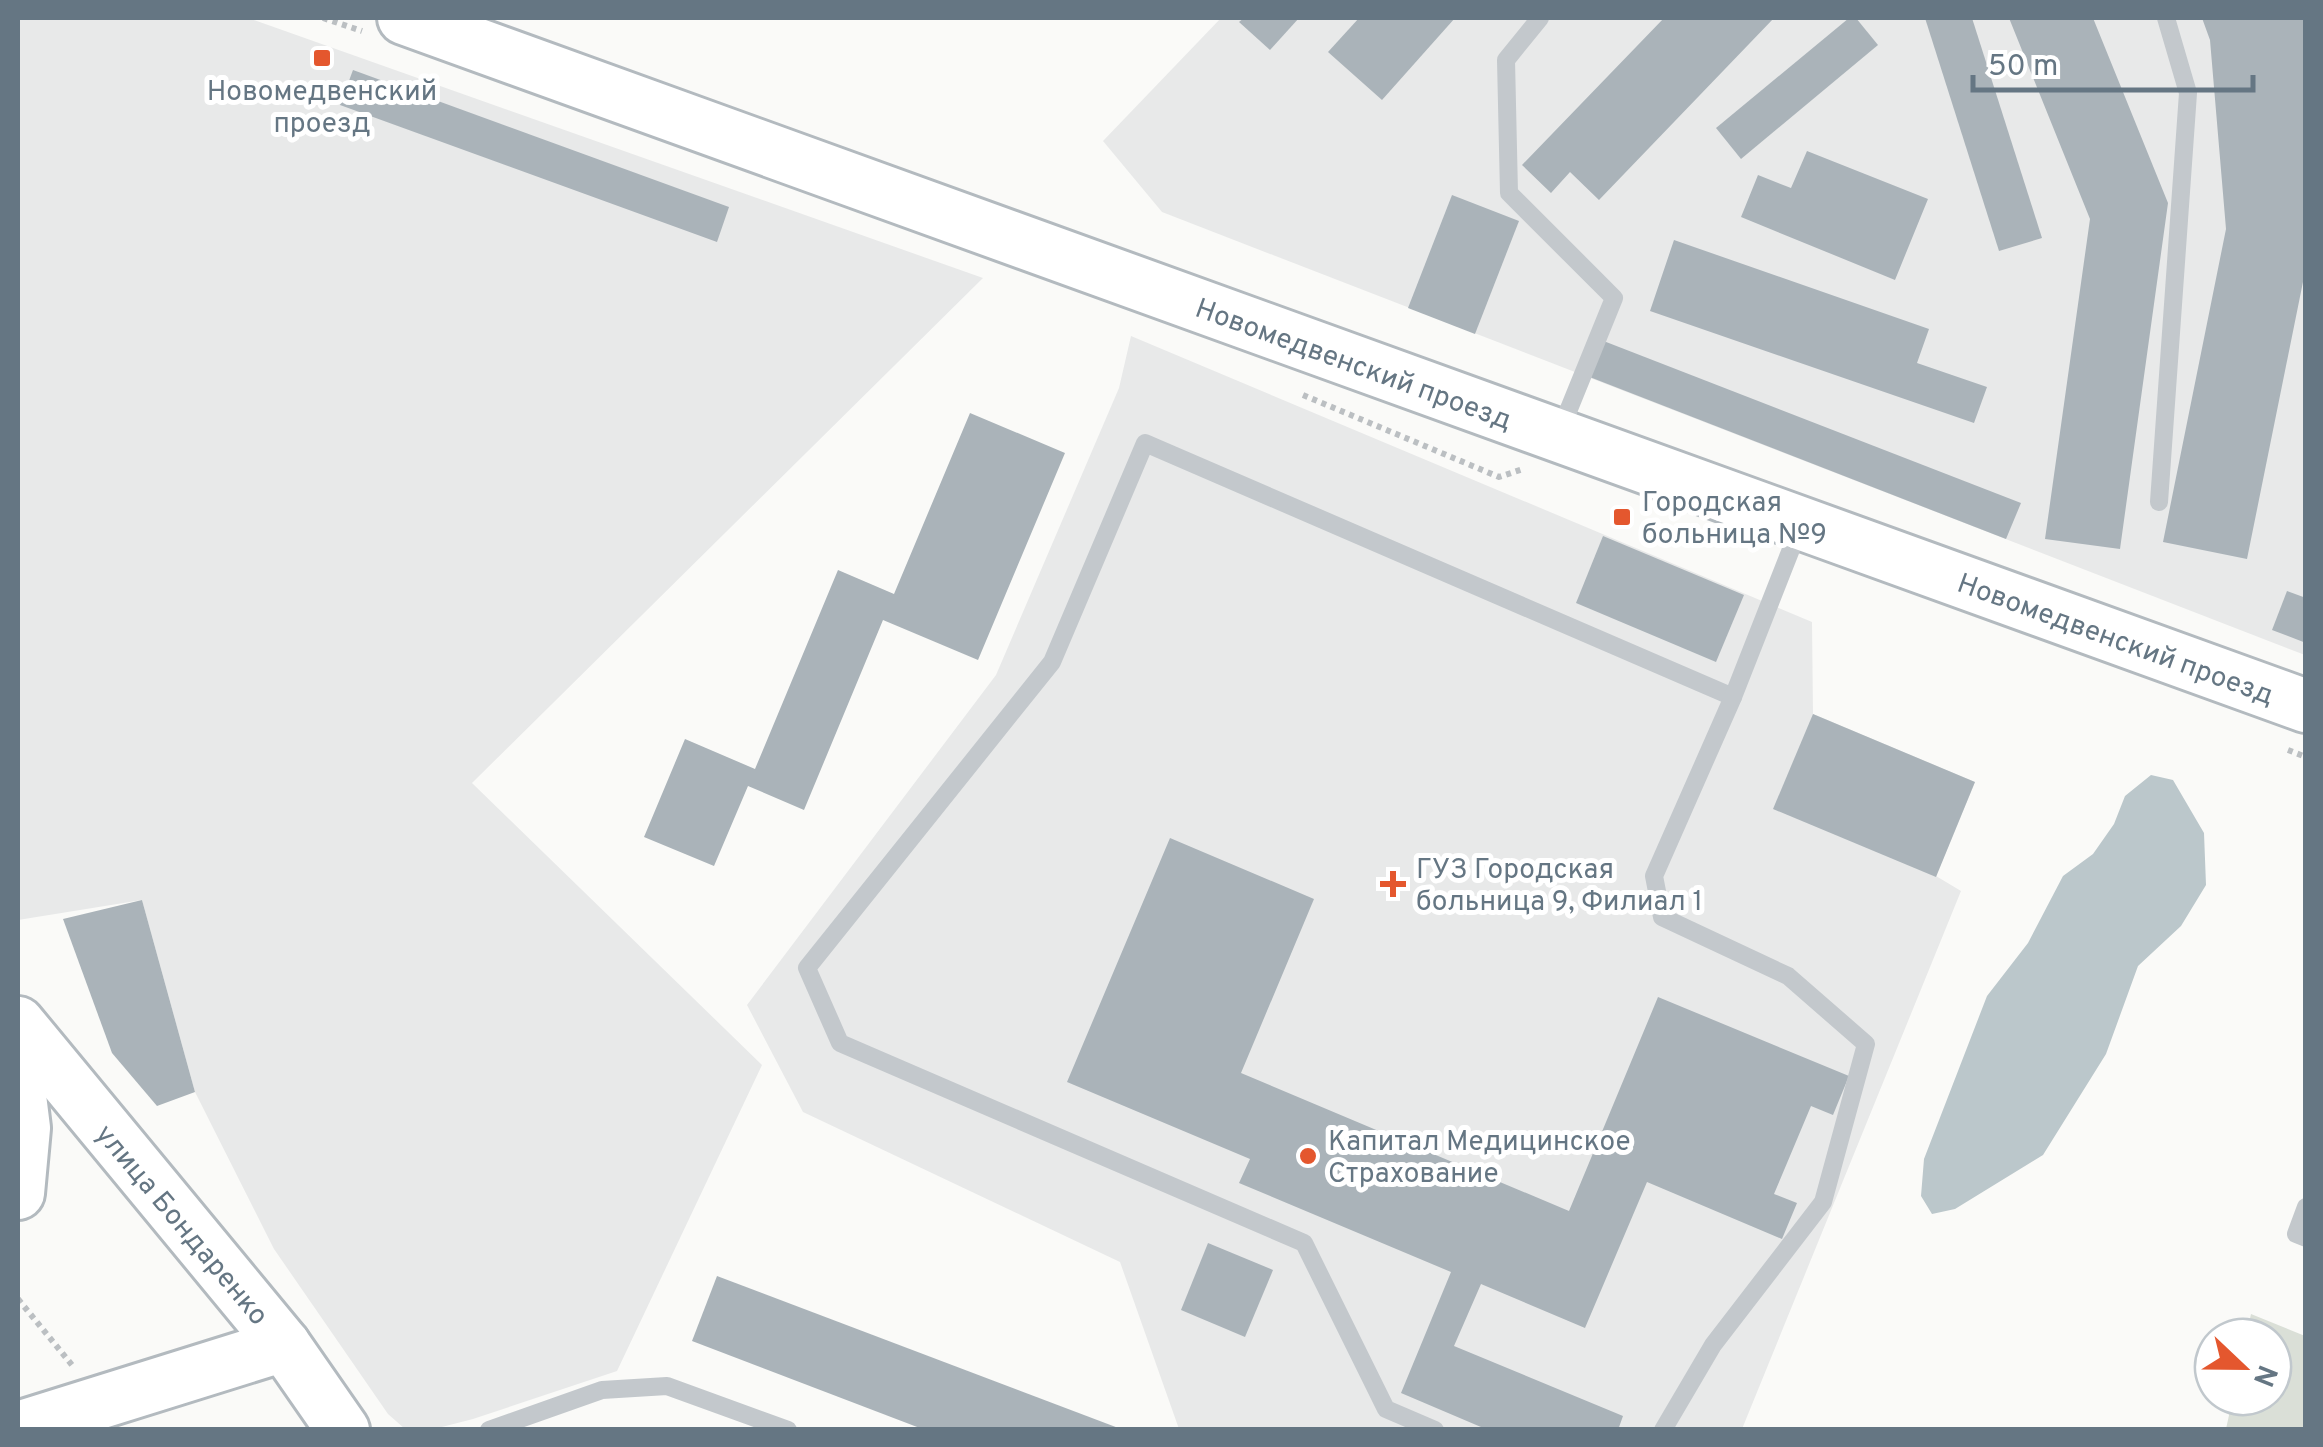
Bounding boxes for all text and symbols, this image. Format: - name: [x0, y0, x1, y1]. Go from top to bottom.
- scale bar: [1973, 30, 2253, 92]
- marker: Новомедвенский проезд: [311, 47, 333, 69]
- text: 50 m: [1988, 49, 2058, 86]
- place label: Новомедвенский проезд: [207, 75, 437, 143]
- street label: Новомедвенский проезд: [1190, 292, 1516, 440]
- place label: Городская больница №9: [1642, 486, 1827, 554]
- marker: Городская больница №9: [1611, 506, 1633, 528]
- street label: Новомедвенский проезд: [1952, 567, 2278, 715]
- place label: ГУЗ Городская больница 9, Филиал 1: [1416, 853, 1703, 921]
- marker: ГУЗ Городская больница 9, Филиал 1: [1380, 871, 1406, 897]
- street label: улица Бондаренко: [86, 1118, 275, 1334]
- place label: Капитал Медицинское Страхование: [1328, 1125, 1630, 1193]
- marker: Капитал Медицинское Страхование: [1297, 1145, 1319, 1167]
- north arrow: [2193, 1317, 2293, 1417]
- text: N: [2243, 1359, 2284, 1391]

